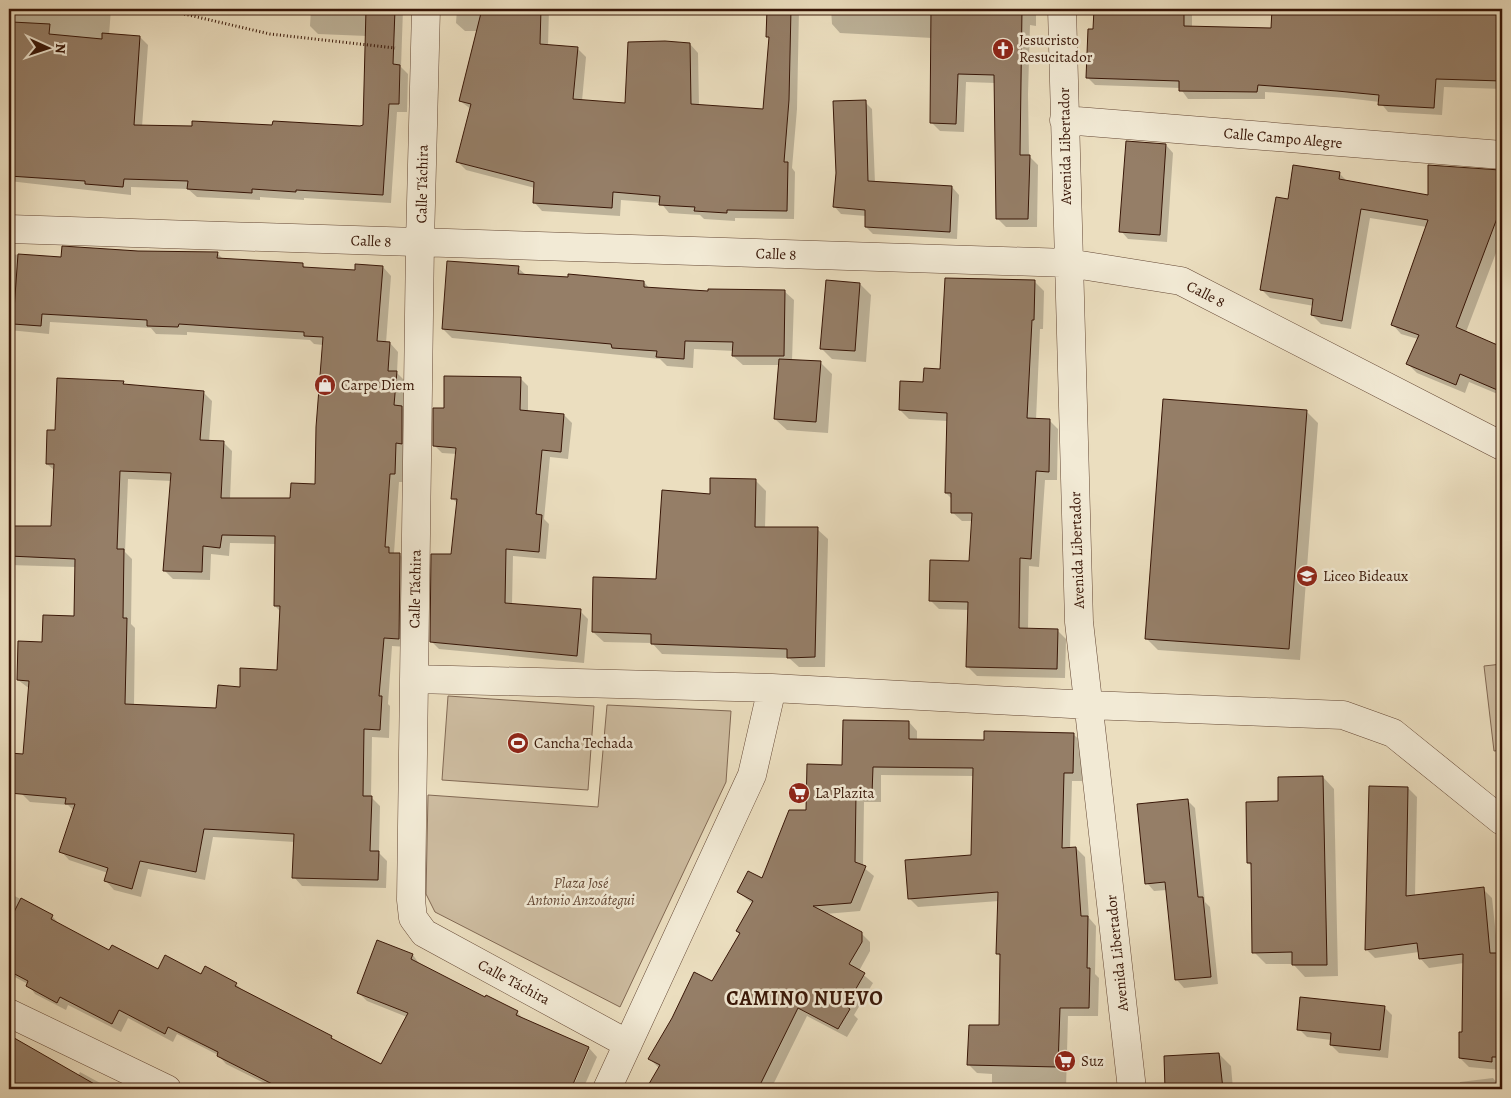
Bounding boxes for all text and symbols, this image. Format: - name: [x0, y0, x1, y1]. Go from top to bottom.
- north arrow: [22, 22, 72, 72]
- place label: Jesucristo Resucitador: [1019, 30, 1093, 67]
- church icon: Jesucristo Resucitador: [991, 37, 1015, 61]
- text: N: [51, 43, 70, 54]
- street label: Avenida Libertador: [1054, 87, 1076, 206]
- street label: Calle Campo Alegre: [1223, 123, 1343, 153]
- street label: Calle Táchira: [411, 144, 433, 224]
- street label: Calle 8: [350, 230, 392, 252]
- street label: Calle 8: [755, 243, 797, 265]
- street label: Calle 8: [1183, 276, 1229, 312]
- shop icon: Carpe Diem: [313, 373, 337, 397]
- place label: Carpe Diem: [341, 375, 415, 395]
- street label: Avenida Libertador: [1065, 491, 1089, 610]
- street label: Calle Táchira: [404, 549, 426, 629]
- school or university icon: Liceo Bideaux: [1295, 564, 1319, 588]
- place label: Liceo Bideaux: [1323, 566, 1408, 586]
- sports icon: Cancha Techada: [506, 731, 530, 755]
- place label: Cancha Techada: [534, 733, 633, 753]
- supermarket icon: La Plazita: [787, 781, 811, 805]
- place label: La Plazita: [815, 783, 875, 803]
- park label: Plaza José Antonio Anzoátegui: [526, 873, 635, 910]
- street label: Avenida Libertador: [1101, 893, 1133, 1013]
- street label: Calle Táchira: [474, 955, 554, 1009]
- district label: CAMINO NUEVO: [726, 985, 884, 1012]
- supermarket icon: Suz: [1053, 1049, 1077, 1073]
- place label: Suz: [1081, 1051, 1104, 1071]

